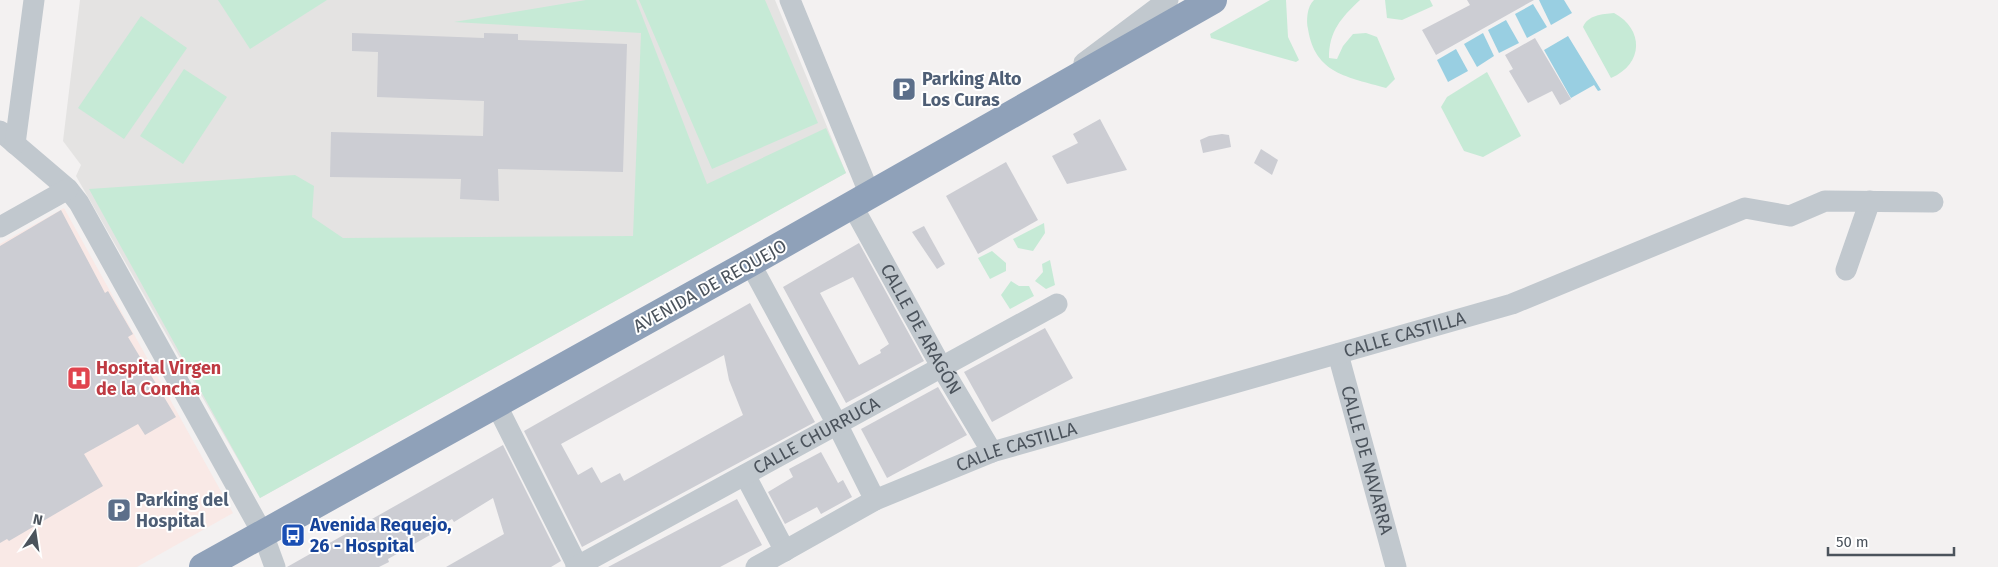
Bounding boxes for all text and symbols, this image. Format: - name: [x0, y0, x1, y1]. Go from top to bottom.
- place label: Parking Alto Los Curas: [922, 68, 1022, 111]
- parking icon: Parking Alto Los Curas: [891, 76, 917, 102]
- street label: AVENIDA DE REQUEJO: [629, 235, 791, 337]
- street label: CALLE DE ARAGÓN: [876, 260, 966, 398]
- street label: CALLE CASTILLA: [1341, 307, 1469, 362]
- place label: Hospital Virgen de la Concha: [96, 357, 221, 400]
- hospital icon: Hospital Virgen de la Concha: [66, 365, 92, 391]
- street label: CALLE DE NAVARRA: [1336, 383, 1398, 538]
- street label: CALLE CHURRUCA: [749, 392, 884, 479]
- street label: CALLE CASTILLA: [953, 417, 1080, 477]
- place label: Parking del Hospital: [136, 489, 229, 532]
- parking icon: Parking del Hospital: [106, 497, 132, 523]
- north arrow: [10, 507, 60, 557]
- text: N: [31, 510, 44, 529]
- place label: Avenida Requejo, 26 - Hospital: [309, 514, 452, 557]
- bus stop icon: Avenida Requejo, 26 - Hospital: [280, 522, 306, 548]
- scale bar: [1828, 524, 1954, 556]
- text: 50 m: [1836, 533, 1869, 551]

